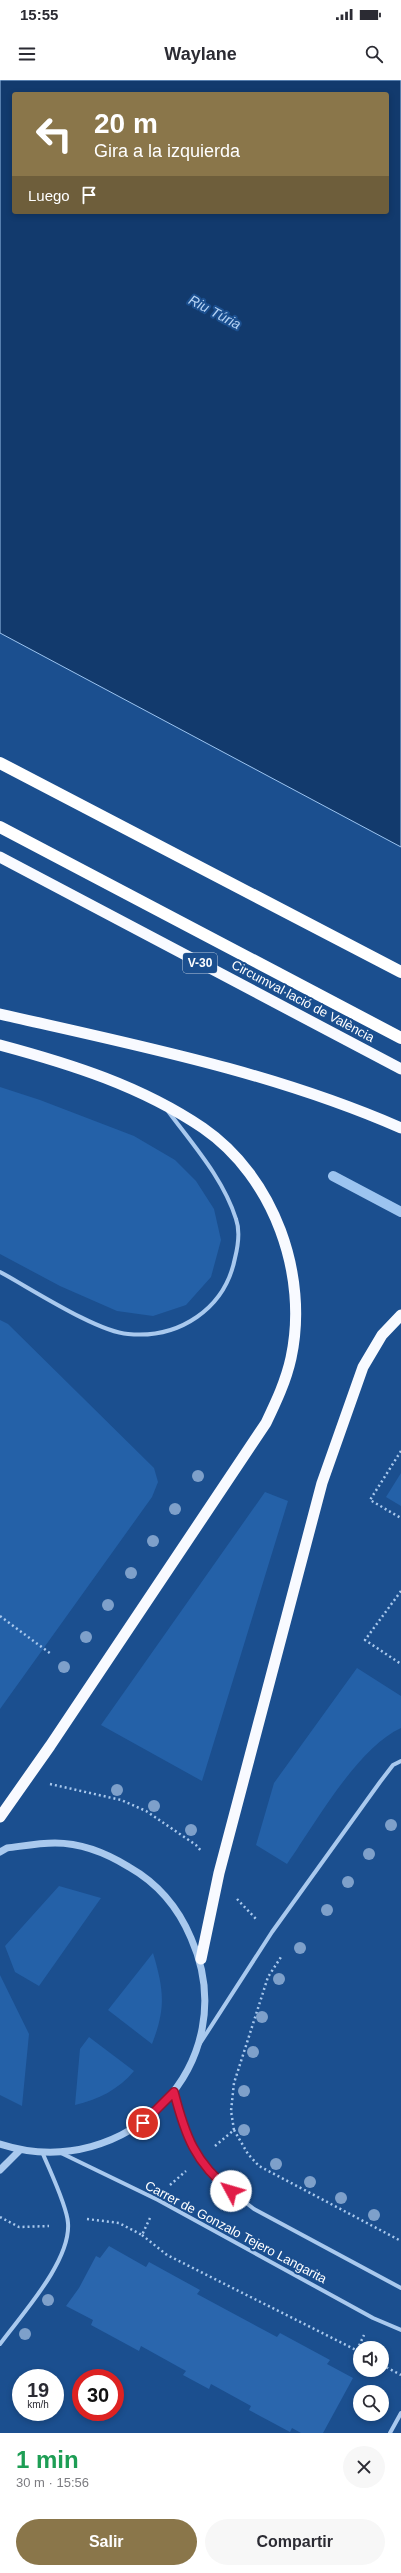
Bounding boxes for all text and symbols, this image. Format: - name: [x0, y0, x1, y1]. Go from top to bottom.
- text: 15:55: [20, 6, 58, 23]
- icon: menu: [16, 43, 38, 65]
- icon: search: [363, 43, 385, 65]
- text: Waylane: [164, 44, 237, 64]
- icon: left: [28, 108, 80, 160]
- text: 20 m: [94, 108, 158, 139]
- text: Gira a la izquierda: [94, 141, 240, 161]
- icon: arrive: [78, 184, 100, 206]
- text: Luego: [28, 187, 70, 204]
- water label: Riu Túria: [186, 292, 244, 332]
- road number: V-30: [183, 953, 217, 973]
- street label: Circumval·lació de València: [229, 957, 378, 1045]
- pin: [126, 2106, 160, 2140]
- icon: arrive: [132, 2112, 154, 2134]
- position arrow: [210, 2170, 252, 2212]
- street label: Carrer de Gonzalo Tejero Langarita: [143, 2178, 330, 2287]
- map controls: [353, 2341, 389, 2421]
- button: sound: [353, 2341, 389, 2377]
- speed limit sign: 30: [72, 2369, 124, 2421]
- text: 19: [27, 2379, 49, 2401]
- button: search: [353, 2385, 389, 2421]
- text: km/h: [27, 2399, 49, 2410]
- text: 1 min: [16, 2446, 79, 2473]
- button: close: [343, 2446, 385, 2488]
- text: 30 m · 15:56: [16, 2475, 89, 2490]
- button: Salir: [16, 2519, 197, 2565]
- button: Compartir: [205, 2519, 385, 2565]

